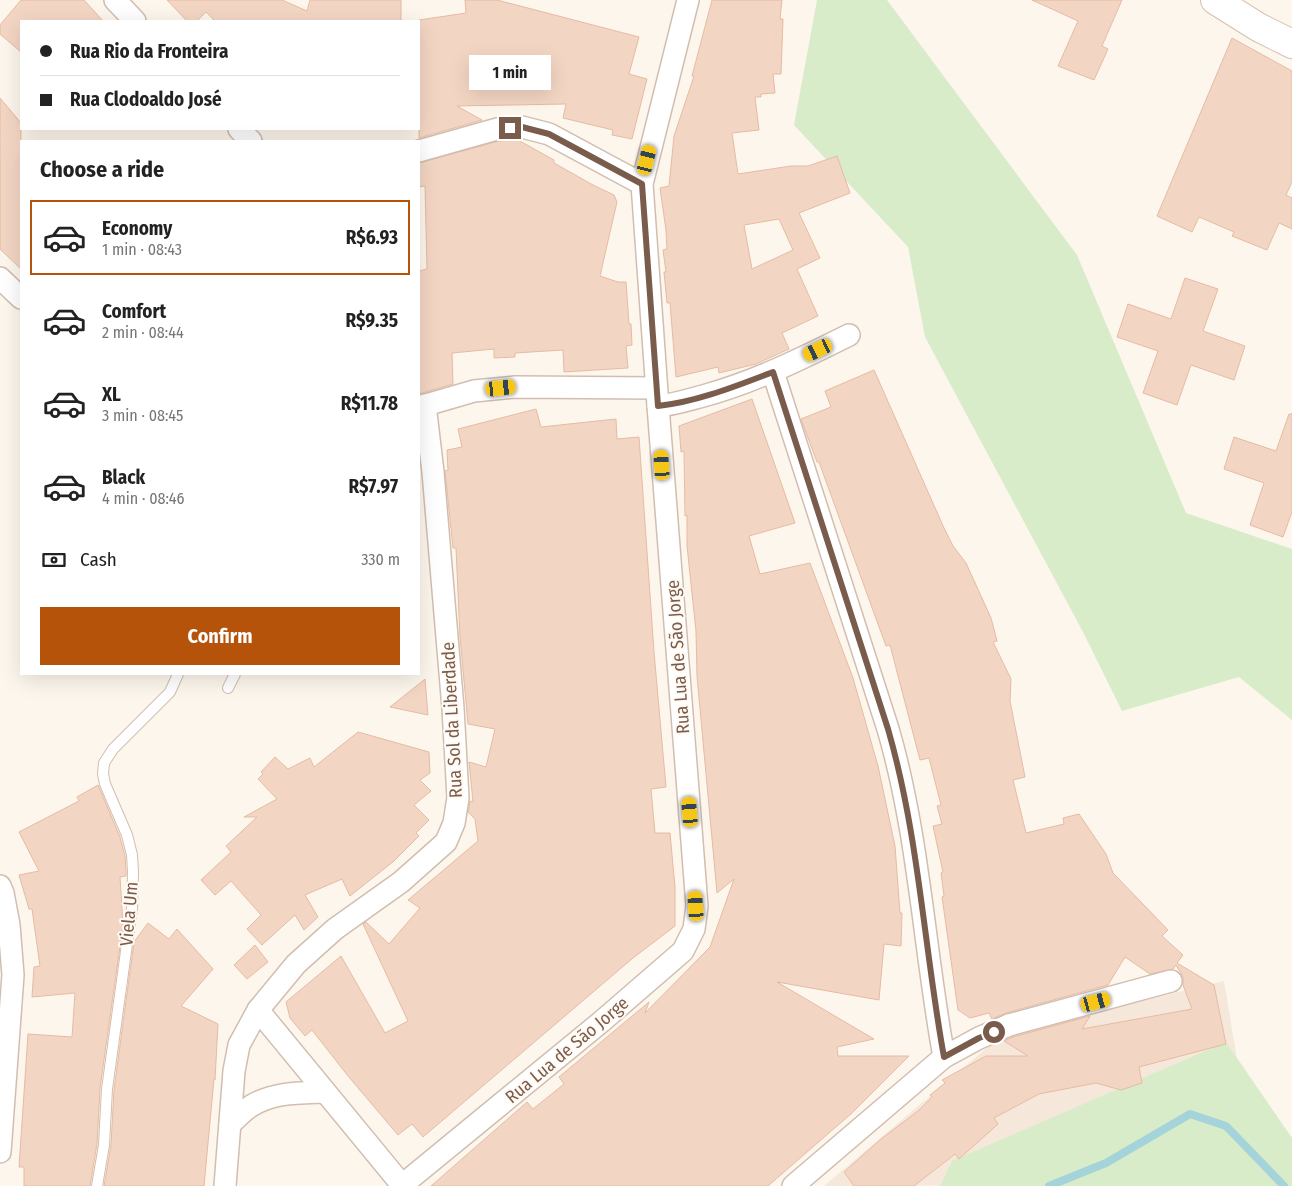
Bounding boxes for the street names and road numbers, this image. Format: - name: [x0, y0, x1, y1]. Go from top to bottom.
- street label: Rua Lua de São Jorge: [662, 579, 694, 735]
- street label: Rua Sol da Liberdade: [437, 641, 467, 799]
- street label: Viela Um: [115, 881, 143, 947]
- street label: Rua Lua de São Jorge: [501, 992, 633, 1108]

